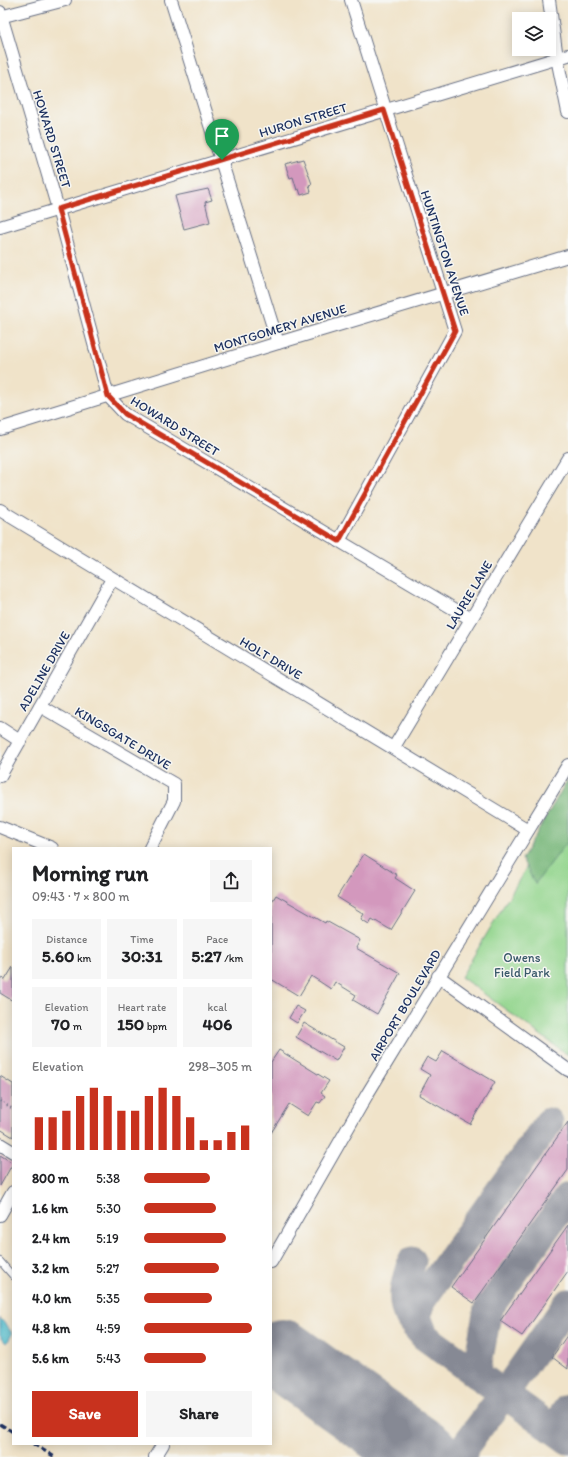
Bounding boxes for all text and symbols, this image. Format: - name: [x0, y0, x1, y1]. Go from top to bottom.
- map controls: [512, 12, 556, 56]
- button: layers: [512, 12, 556, 56]
- street label: HOWARD STREET: [30, 88, 74, 190]
- street label: HURON STREET: [257, 99, 349, 140]
- pin: [205, 119, 239, 160]
- icon: arrive: [211, 125, 233, 147]
- street label: HUNTINGTON AVENUE: [418, 188, 472, 318]
- street label: MONTGOMERY AVENUE: [212, 301, 348, 355]
- street label: HOWARD STREET: [128, 393, 223, 460]
- street label: LAURIE LANE: [443, 558, 495, 632]
- street label: ADELINE DRIVE: [15, 629, 73, 713]
- street label: HOLT DRIVE: [237, 634, 305, 682]
- street label: KINGSGATE DRIVE: [72, 703, 174, 773]
- text: Morning run: [32, 860, 148, 887]
- button: share: [210, 860, 252, 902]
- text: 09:43 · 7 × 800 m: [32, 889, 130, 904]
- text: Distance: [46, 933, 87, 946]
- text: Time: [130, 933, 154, 946]
- text: Pace: [206, 933, 228, 946]
- text: 5.60: [42, 946, 74, 966]
- text: 30:31: [121, 946, 163, 966]
- text: 5:27: [191, 946, 222, 966]
- street label: AIRPORT BOULEVARD: [366, 946, 444, 1063]
- park label: Owens Field Park: [494, 950, 550, 980]
- text: km: [74, 952, 91, 965]
- text: /km: [222, 952, 243, 965]
- text: Elevation: [45, 1001, 89, 1014]
- text: Heart rate: [118, 1001, 166, 1014]
- text: kcal: [208, 1001, 227, 1014]
- text: 70: [51, 1014, 70, 1034]
- text: 150: [117, 1014, 144, 1034]
- text: 406: [202, 1014, 232, 1034]
- text: m: [70, 1020, 82, 1033]
- text: bpm: [144, 1020, 167, 1033]
- text: Elevation: [32, 1059, 84, 1074]
- text: 298–305 m: [188, 1059, 252, 1074]
- text: 800 m: [32, 1171, 69, 1186]
- text: 5:38: [96, 1171, 120, 1186]
- text: 1.6 km: [32, 1201, 68, 1216]
- text: 5:30: [96, 1201, 121, 1216]
- text: 2.4 km: [32, 1231, 70, 1246]
- text: 5:19: [96, 1231, 119, 1246]
- text: 3.2 km: [32, 1261, 69, 1276]
- text: 5:27: [96, 1261, 119, 1276]
- text: 4.0 km: [32, 1291, 71, 1306]
- text: 5:35: [96, 1291, 120, 1306]
- text: 4.8 km: [32, 1321, 70, 1336]
- text: 4:59: [96, 1321, 121, 1336]
- text: 5.6 km: [32, 1351, 69, 1366]
- text: 5:43: [96, 1351, 121, 1366]
- button: Save: [32, 1391, 138, 1437]
- button: Share: [146, 1391, 252, 1437]

